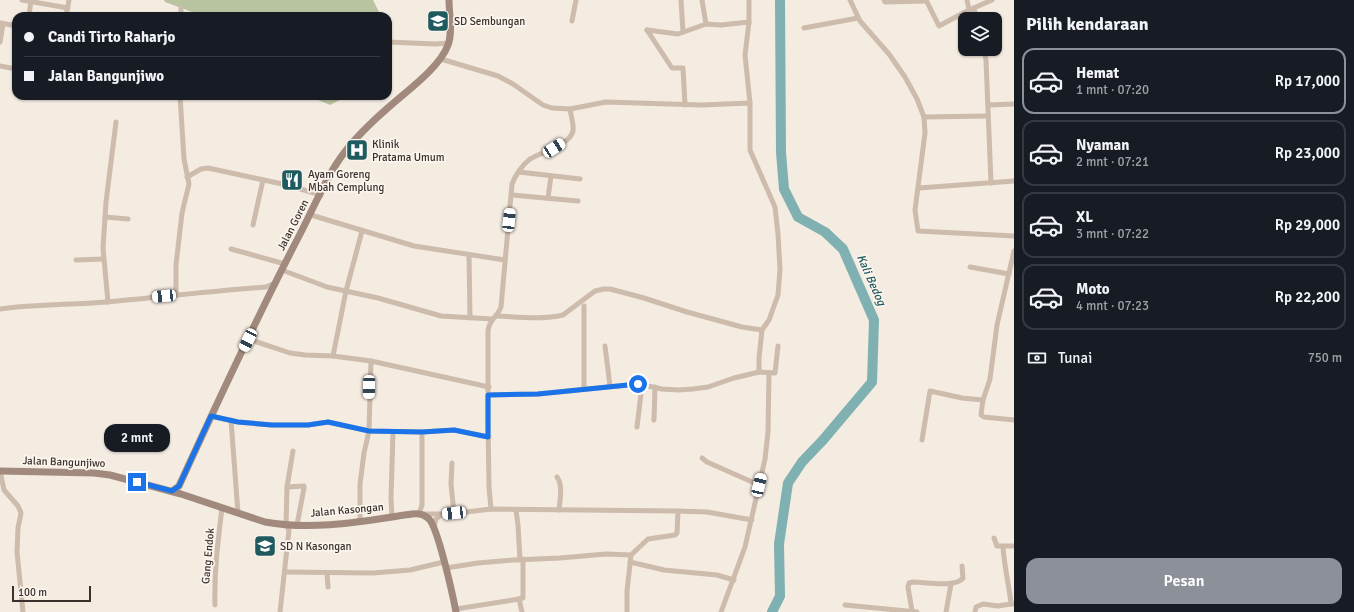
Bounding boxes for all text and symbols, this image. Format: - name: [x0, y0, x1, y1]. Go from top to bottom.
- school or university icon: SD Sembungan: [425, 8, 451, 34]
- map controls: [958, 12, 1002, 56]
- button: layers: [958, 12, 1002, 56]
- text: Pilih kendaraan: [1026, 13, 1149, 35]
- place label: SD Sembungan: [454, 15, 525, 28]
- text: Candi Tirto Raharjo: [48, 28, 175, 46]
- icon: car: [1028, 63, 1064, 99]
- text: Hemat: [1076, 64, 1119, 82]
- text: Jalan Bangunjiwo: [48, 67, 164, 85]
- text: Rp 17,000: [1275, 72, 1340, 90]
- text: 1 mnt · 07:20: [1076, 82, 1149, 98]
- icon: car: [1028, 135, 1064, 171]
- car: [541, 136, 567, 160]
- text: Nyaman: [1076, 136, 1129, 154]
- hospital icon: Klinik Pratama Umum: [344, 137, 370, 163]
- place label: Klinik Pratama Umum: [372, 138, 445, 164]
- text: Rp 23,000: [1275, 144, 1340, 162]
- text: 2 mnt · 07:21: [1076, 154, 1149, 170]
- restaurant icon: Ayam Goreng Mbah Cemplung: [279, 167, 305, 193]
- place label: Ayam Goreng Mbah Cemplung: [308, 168, 384, 194]
- street label: Jalan Goren: [275, 197, 311, 253]
- car: [502, 207, 516, 233]
- icon: car: [1028, 207, 1064, 243]
- text: XL: [1076, 208, 1093, 226]
- text: Rp 29,000: [1275, 216, 1340, 234]
- text: 3 mnt · 07:22: [1076, 226, 1149, 242]
- water label: Kali Bedog: [853, 252, 890, 310]
- icon: car: [1028, 279, 1064, 315]
- text: Moto: [1076, 280, 1110, 298]
- text: Rp 22,200: [1275, 288, 1340, 306]
- car: [152, 289, 176, 303]
- text: 4 mnt · 07:23: [1076, 298, 1149, 314]
- car: [237, 327, 259, 353]
- icon: cash: [1026, 347, 1048, 369]
- text: Tunai: [1058, 349, 1092, 367]
- text: 750 m: [1308, 350, 1342, 366]
- car: [363, 375, 375, 399]
- route start: [629, 375, 647, 393]
- callout: 2 mnt: [104, 424, 170, 452]
- text: 2 mnt: [121, 430, 153, 446]
- street label: Jalan Bangunjiwo: [22, 454, 106, 470]
- car: [750, 472, 768, 498]
- route end: [128, 473, 146, 491]
- street label: Jalan Kasongan: [310, 500, 384, 520]
- car: [441, 506, 467, 520]
- street label: Gang Endok: [199, 527, 217, 585]
- school or university icon: SD N Kasongan: [252, 533, 278, 559]
- place label: SD N Kasongan: [280, 540, 352, 553]
- button: Pesan: [1026, 558, 1342, 604]
- scale bar: [12, 584, 91, 603]
- text: 100 m: [18, 586, 47, 599]

